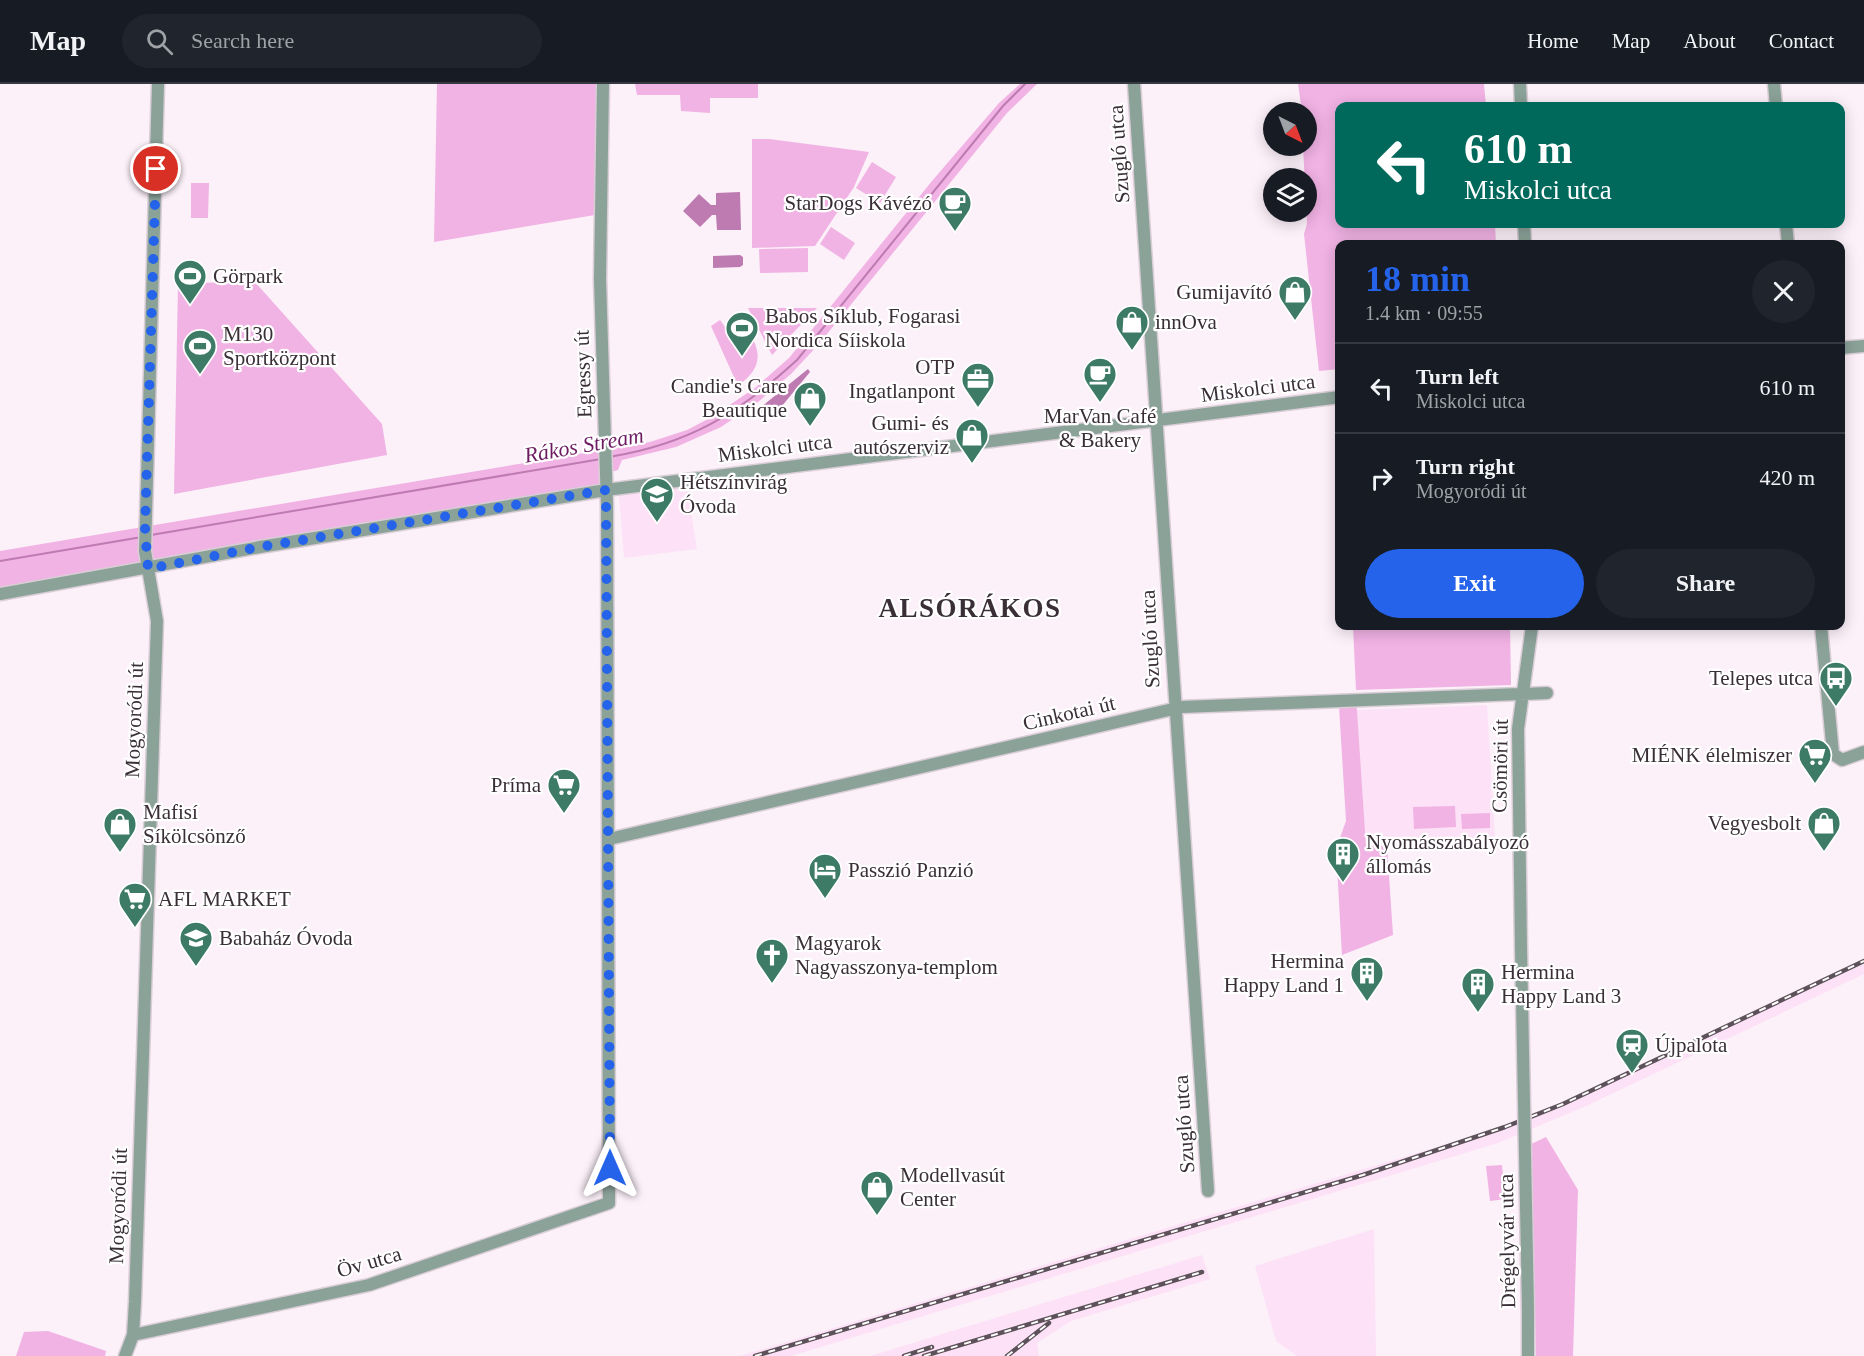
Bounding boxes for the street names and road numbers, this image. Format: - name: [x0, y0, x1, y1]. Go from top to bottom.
- street label: Szugló utca: [1104, 103, 1134, 204]
- street label: Egressy út: [569, 329, 597, 418]
- street label: Miskolci utca: [1200, 369, 1317, 407]
- street label: Miskolci utca: [717, 429, 834, 467]
- street label: Szugló utca: [1135, 588, 1165, 689]
- street label: Mogyoródi út: [120, 661, 148, 778]
- street label: Cinkotai út: [1021, 691, 1118, 735]
- street label: Csömöri út: [1487, 719, 1513, 813]
- street label: Szugló utca: [1169, 1073, 1199, 1174]
- street label: Mogyoródi út: [104, 1147, 132, 1264]
- street label: Drégelyvár utca: [1494, 1173, 1520, 1309]
- street label: Öv utca: [334, 1241, 405, 1283]

